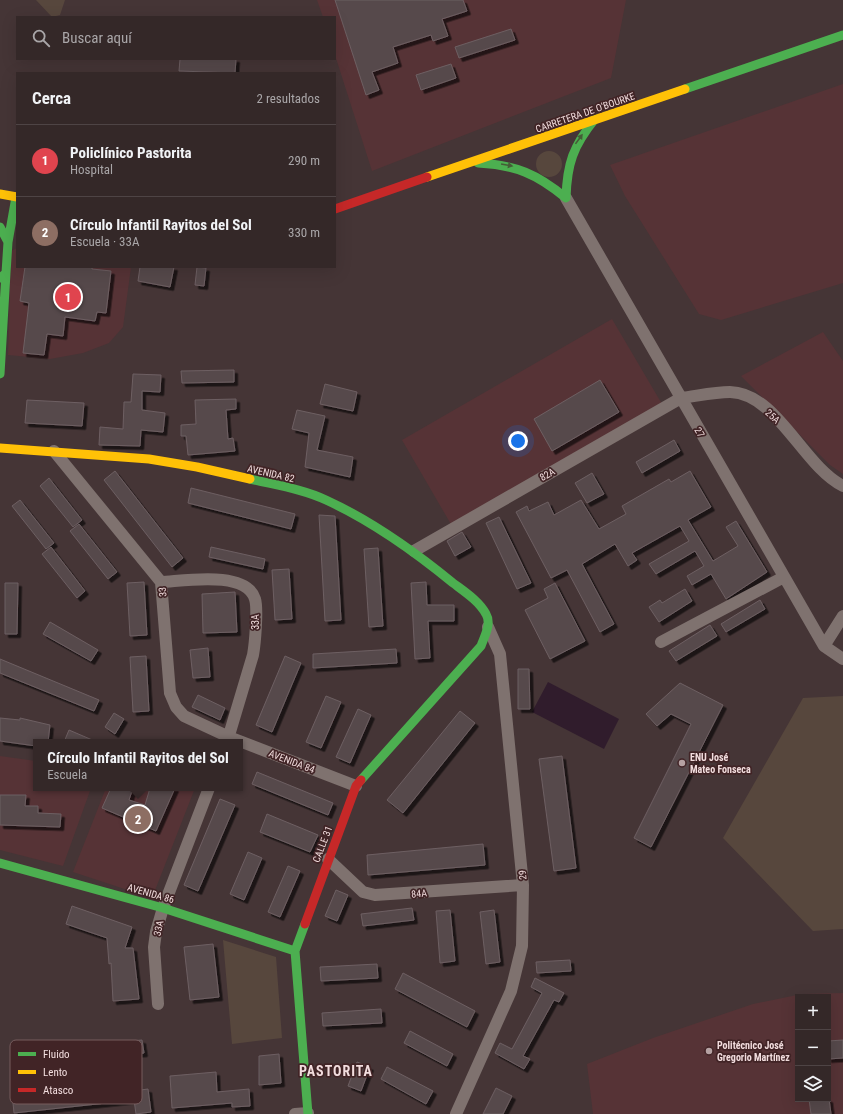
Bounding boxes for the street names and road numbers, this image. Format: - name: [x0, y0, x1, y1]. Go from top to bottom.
- street label: CARRETERA DE O'BOURKE: [534, 90, 636, 135]
- street label: 25A: [763, 407, 782, 426]
- street label: 27: [692, 425, 707, 439]
- street label: AVENIDA 82: [246, 463, 296, 484]
- street label: 82A: [538, 466, 557, 483]
- street label: 33: [157, 586, 168, 597]
- street label: 33A: [250, 614, 261, 630]
- street label: AVENIDA 84: [267, 748, 316, 775]
- street label: CALLE 31: [311, 824, 334, 864]
- street label: 29: [517, 869, 528, 880]
- street label: AVENIDA 86: [126, 882, 176, 905]
- street label: 84A: [411, 887, 428, 900]
- street label: 33A: [151, 919, 166, 937]

